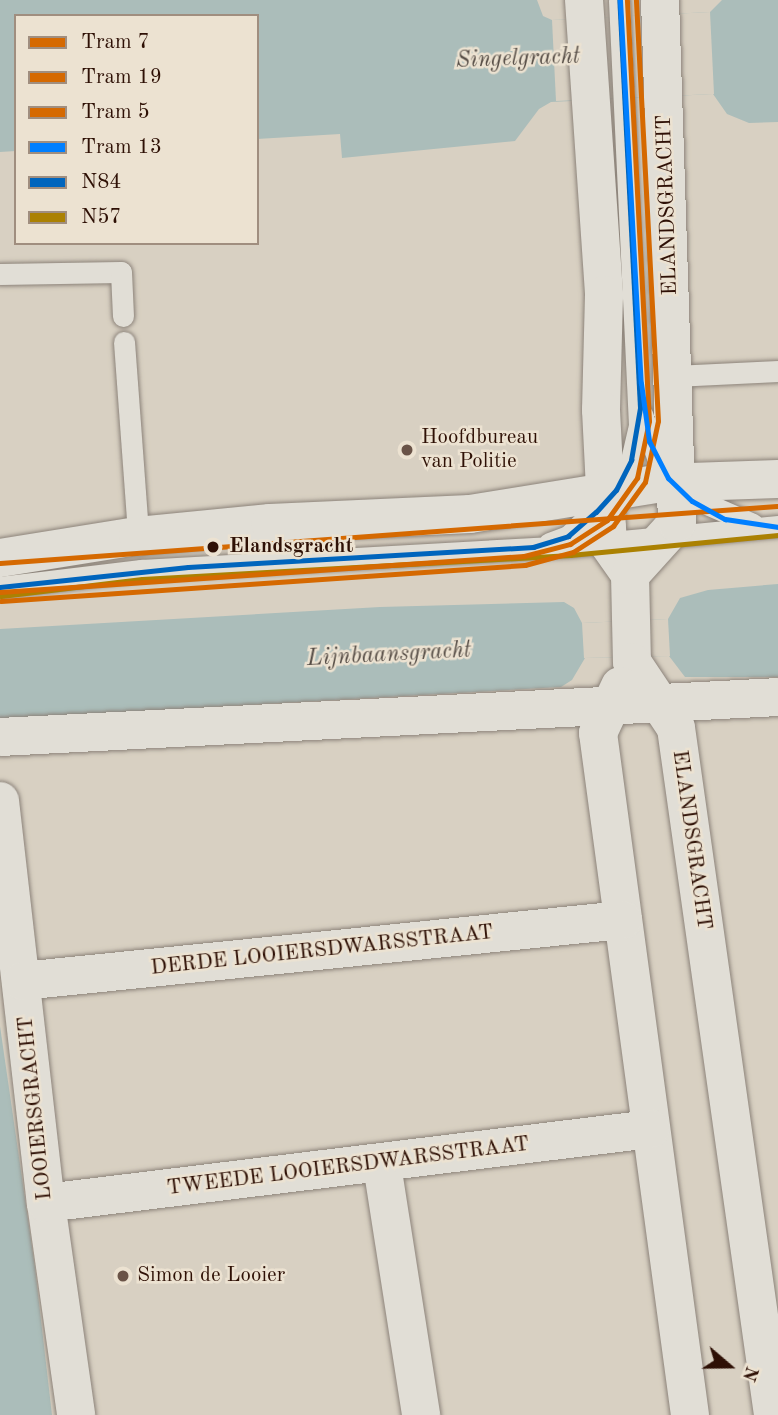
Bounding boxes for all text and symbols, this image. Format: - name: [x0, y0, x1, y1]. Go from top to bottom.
- legend: [14, 14, 259, 245]
- text: Tram 7: [81, 32, 150, 53]
- water label: Singelgracht: [455, 43, 581, 75]
- text: Tram 19: [81, 67, 162, 88]
- text: Tram 5: [81, 102, 150, 123]
- street label: ELANDSGRACHT: [652, 114, 684, 296]
- text: Tram 13: [81, 137, 162, 158]
- text: N84: [81, 172, 122, 193]
- text: N57: [81, 207, 122, 228]
- place label: Hoofdbureau van Politie: [421, 425, 538, 475]
- marker: Hoofdbureau van Politie: [399, 442, 415, 458]
- place label: Elandsgracht: [229, 534, 353, 560]
- marker: Elandsgracht: [203, 537, 223, 557]
- water label: Lijnbaansgracht: [306, 637, 472, 673]
- street label: ELANDSGRACHT: [666, 749, 716, 931]
- street label: DERDE LOOIERSDWARSSTRAAT: [150, 920, 494, 982]
- street label: LOOIERSGRACHT: [14, 1015, 58, 1201]
- street label: TWEEDE LOOIERSDWARSSTRAAT: [165, 1132, 531, 1202]
- place label: Simon de Looier: [137, 1263, 285, 1289]
- marker: Simon de Looier: [115, 1268, 131, 1284]
- north arrow: [694, 1331, 764, 1401]
- text: N: [738, 1363, 761, 1383]

